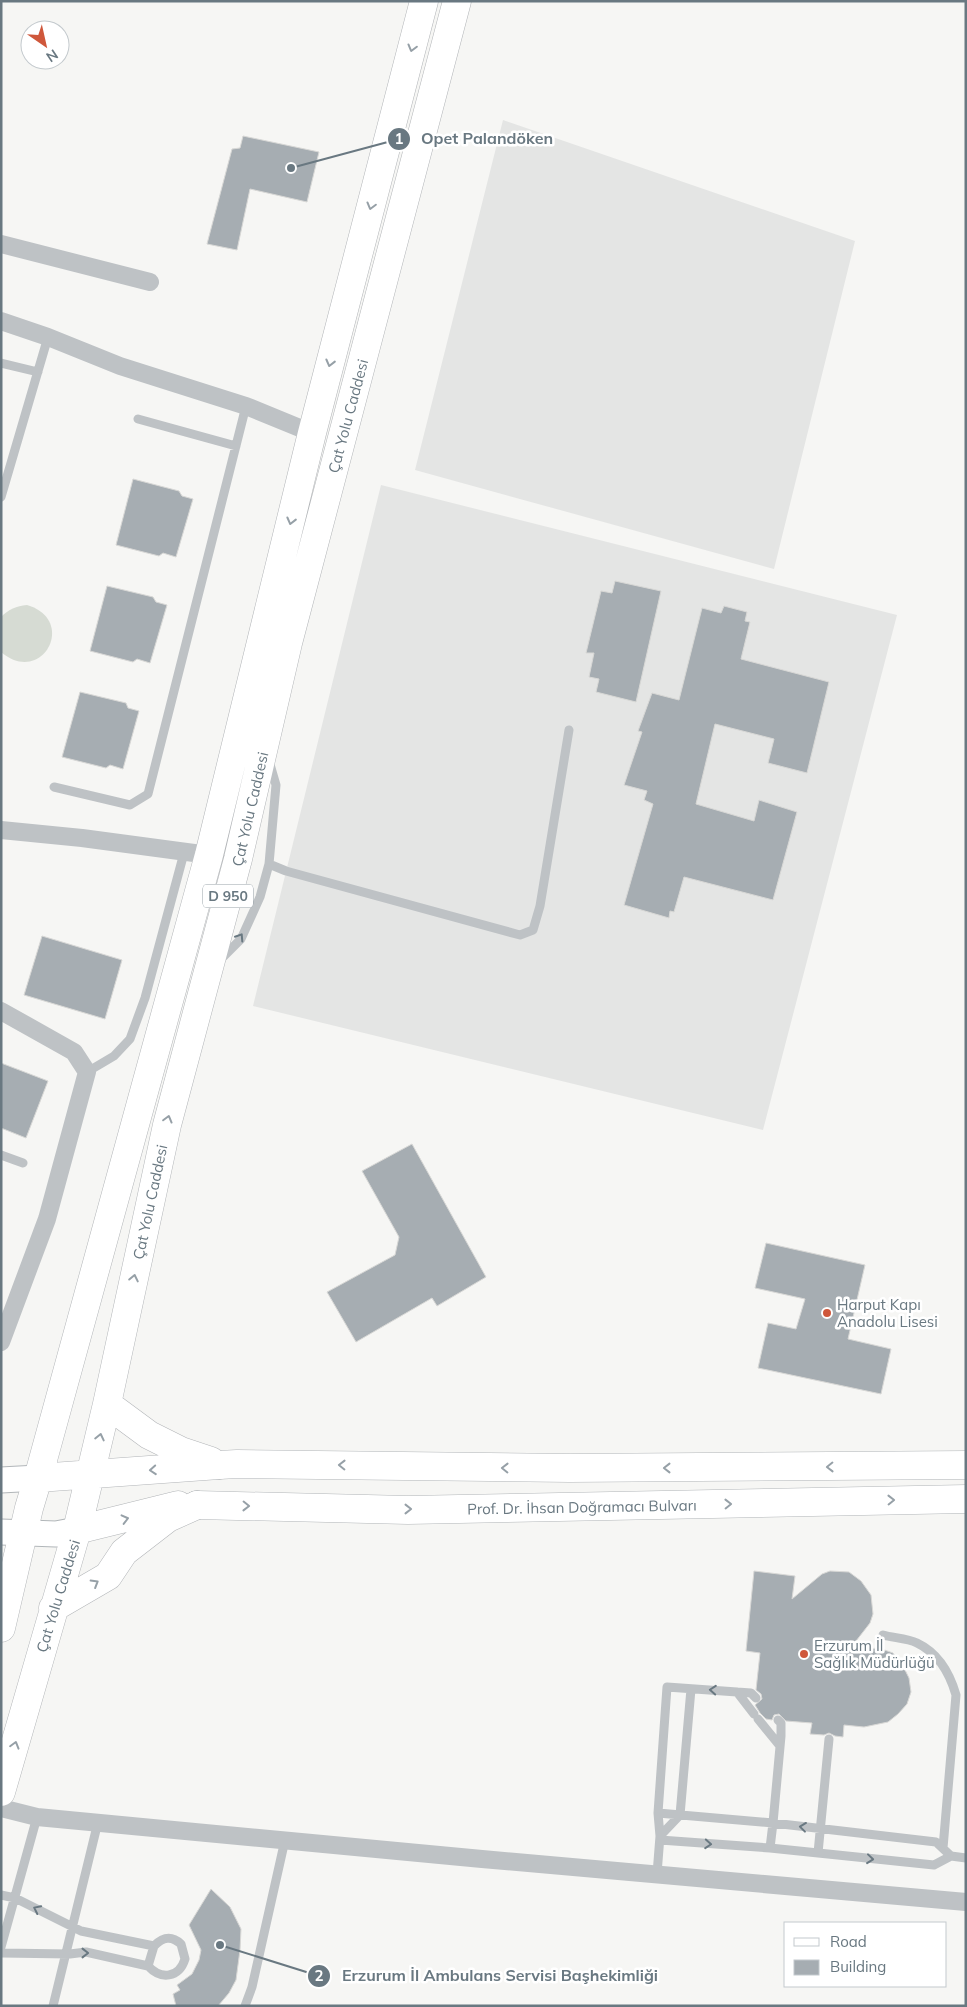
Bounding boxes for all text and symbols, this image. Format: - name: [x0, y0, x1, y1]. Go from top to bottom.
- north arrow: [20, 20, 70, 70]
- one-way arrow: [407, 44, 418, 53]
- text: N: [43, 45, 62, 66]
- callout: Opet Palandöken: [386, 123, 563, 154]
- text: Opet Palandöken: [421, 128, 553, 148]
- text: 1: [394, 129, 404, 148]
- one-way arrow: [366, 201, 377, 210]
- street label: Çat Yolu Caddesi: [324, 357, 372, 475]
- one-way arrow: [326, 358, 336, 367]
- one-way arrow: [286, 516, 297, 525]
- street label: Çat Yolu Caddesi: [228, 750, 272, 868]
- road number: D 950: [203, 884, 253, 908]
- one-way arrow: [234, 933, 244, 942]
- one-way arrow: [163, 1115, 173, 1124]
- street label: Çat Yolu Caddesi: [129, 1143, 171, 1261]
- one-way arrow: [128, 1273, 139, 1282]
- place label: Harput Kapı Anadolu Lisesi: [837, 1295, 938, 1331]
- marker: Harput Kapı Anadolu Lisesi: [821, 1307, 833, 1319]
- one-way arrow: [94, 1432, 104, 1441]
- one-way arrow: [338, 1460, 346, 1470]
- one-way arrow: [825, 1461, 833, 1472]
- one-way arrow: [500, 1462, 508, 1473]
- one-way arrow: [663, 1463, 670, 1473]
- one-way arrow: [149, 1464, 157, 1475]
- street label: Prof. Dr. İhsan Doğramacı Bulvarı: [467, 1495, 697, 1519]
- one-way arrow: [887, 1495, 895, 1506]
- one-way arrow: [725, 1499, 733, 1509]
- one-way arrow: [242, 1501, 250, 1511]
- one-way arrow: [405, 1504, 413, 1514]
- one-way arrow: [120, 1514, 129, 1525]
- street label: Çat Yolu Caddesi: [32, 1537, 84, 1655]
- one-way arrow: [90, 1580, 99, 1590]
- place label: Erzurum İl Sağlık Müdürlüğü: [814, 1636, 935, 1672]
- marker: Erzurum İl Sağlık Müdürlüğü: [798, 1648, 810, 1660]
- one-way arrow: [708, 1685, 716, 1696]
- one-way arrow: [9, 1741, 19, 1750]
- one-way arrow: [799, 1822, 807, 1833]
- one-way arrow: [705, 1838, 713, 1849]
- one-way arrow: [866, 1853, 874, 1864]
- one-way arrow: [33, 1905, 42, 1915]
- legend: [784, 1922, 947, 1987]
- text: Road: [830, 1932, 867, 1951]
- one-way arrow: [81, 1948, 89, 1958]
- text: Building: [830, 1957, 886, 1976]
- callout: Erzurum İl Ambulans Servisi Başhekimliği: [307, 1960, 668, 1991]
- text: Erzurum İl Ambulans Servisi Başhekimliği: [342, 1965, 658, 1985]
- text: 2: [314, 1966, 324, 1985]

